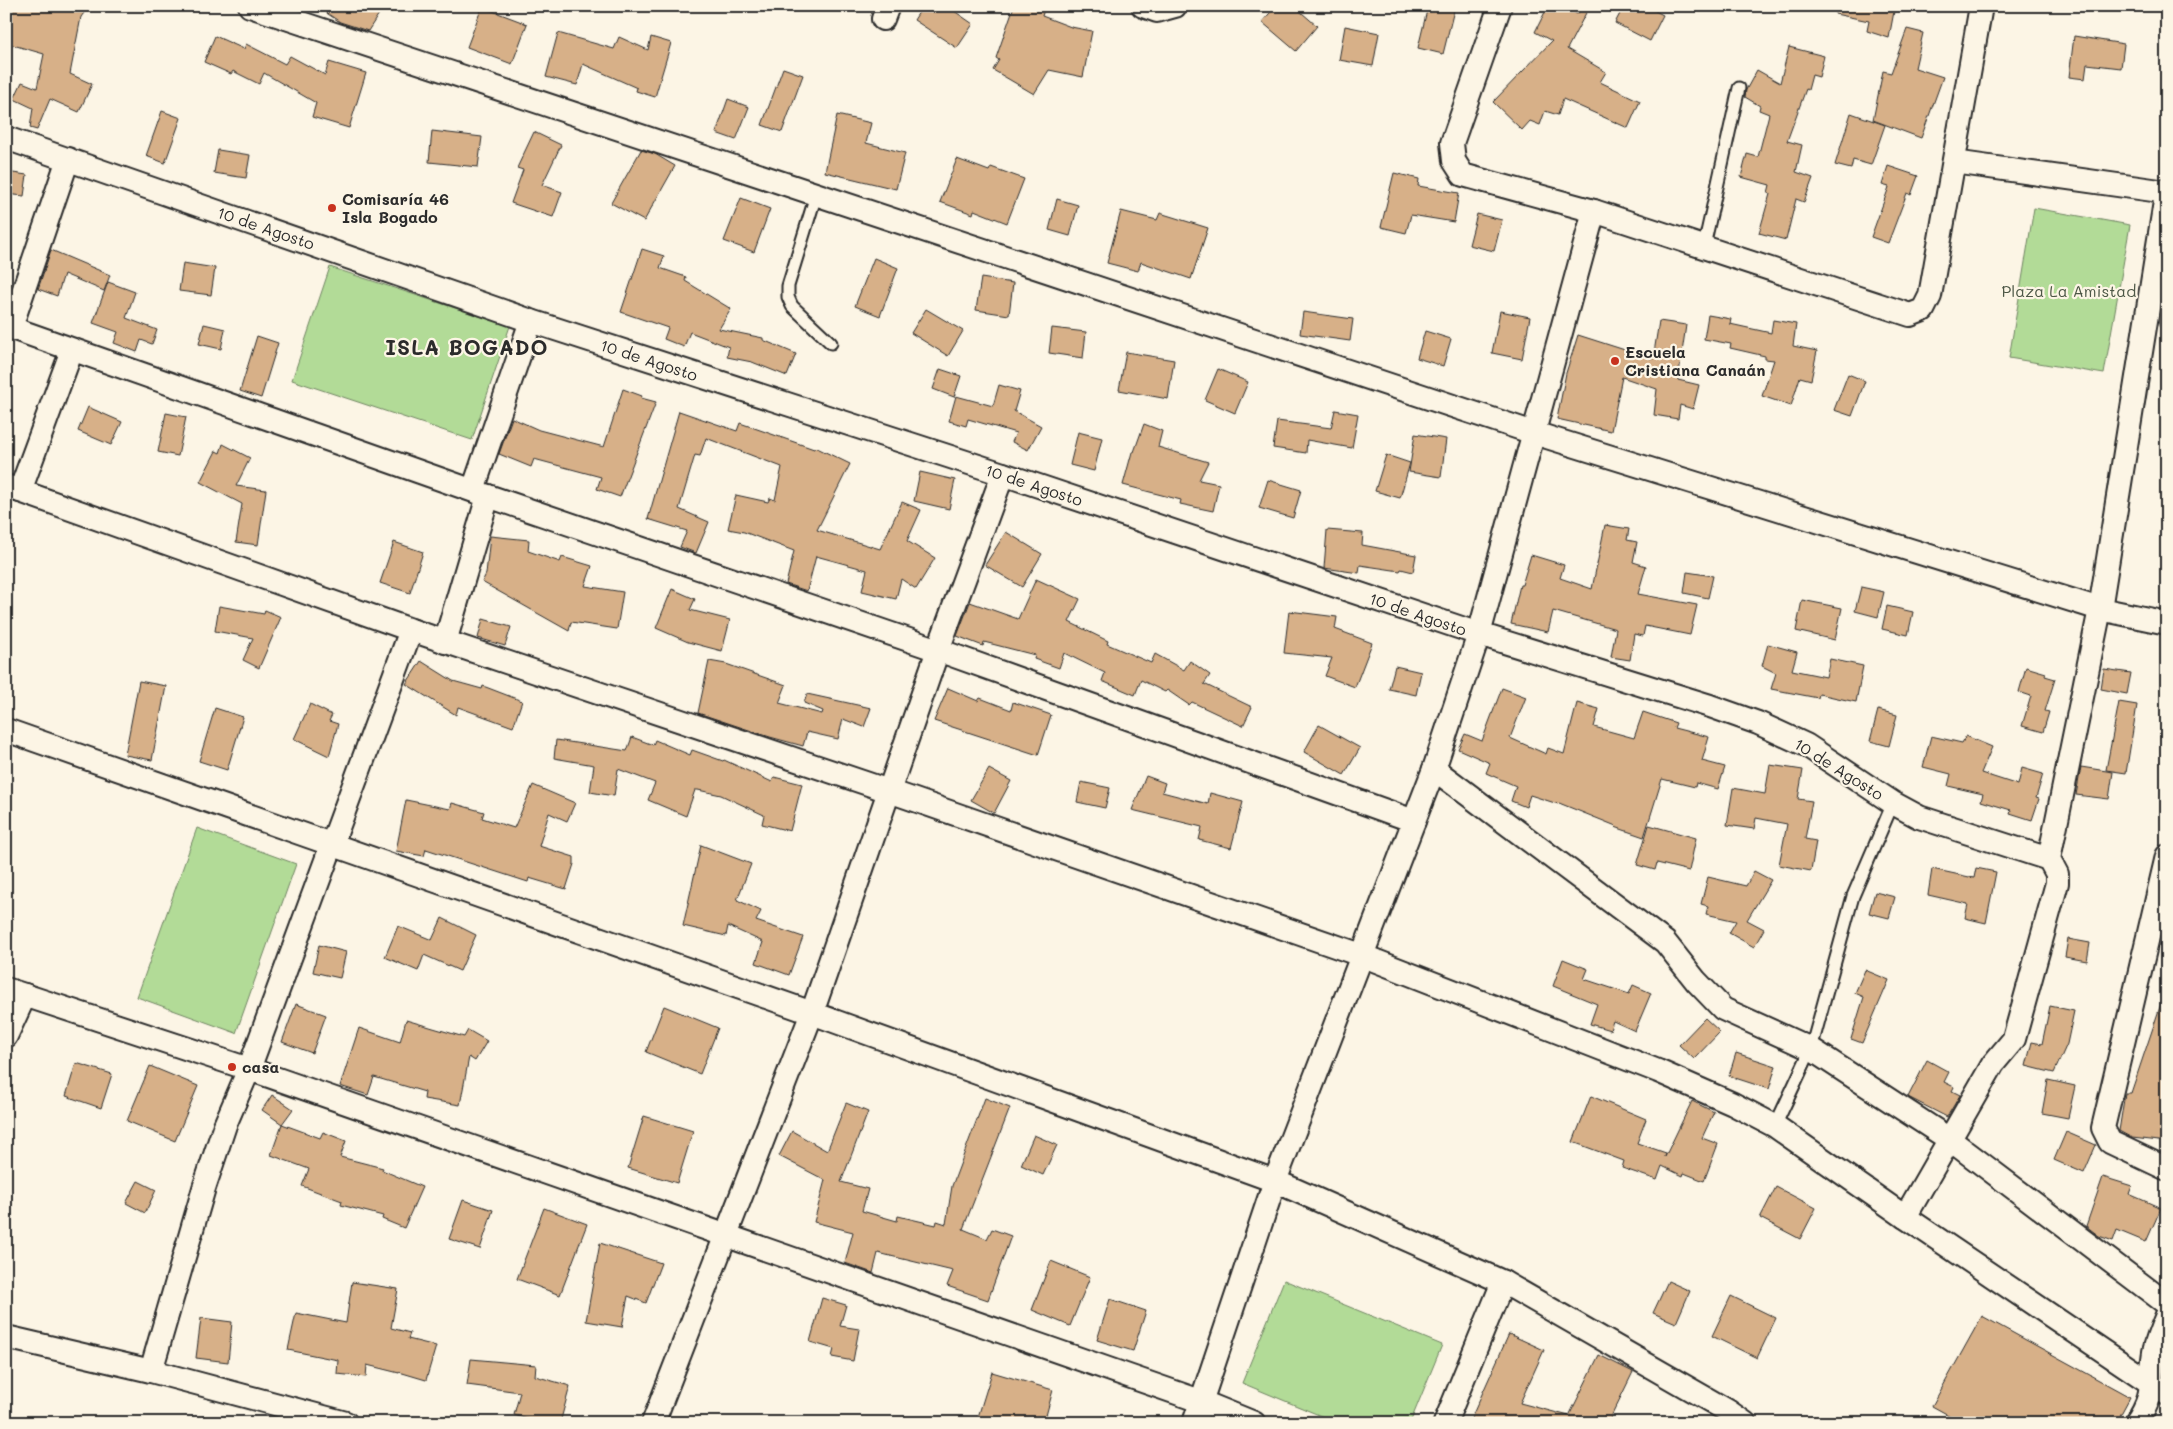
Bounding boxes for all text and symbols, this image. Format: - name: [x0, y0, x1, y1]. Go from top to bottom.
- place label: Comisaría 46 Isla Bogado: [342, 188, 449, 227]
- street label: 10 de Agosto: [215, 201, 318, 254]
- marker: Comisaría 46 Isla Bogado: [326, 202, 338, 214]
- park label: Plaza La Amistad: [2002, 280, 2136, 301]
- district label: ISLA BOGADO: [385, 333, 549, 360]
- street label: 10 de Agosto: [598, 334, 701, 385]
- place label: Escuela Cristiana Canaán: [1625, 341, 1766, 380]
- marker: Escuela Cristiana Canaán: [1609, 355, 1621, 367]
- street label: 10 de Agosto: [983, 459, 1086, 510]
- street label: 10 de Agosto: [1367, 587, 1470, 640]
- street label: 10 de Agosto: [1791, 733, 1888, 804]
- place label: casa: [242, 1056, 279, 1077]
- marker: casa: [226, 1061, 238, 1073]

